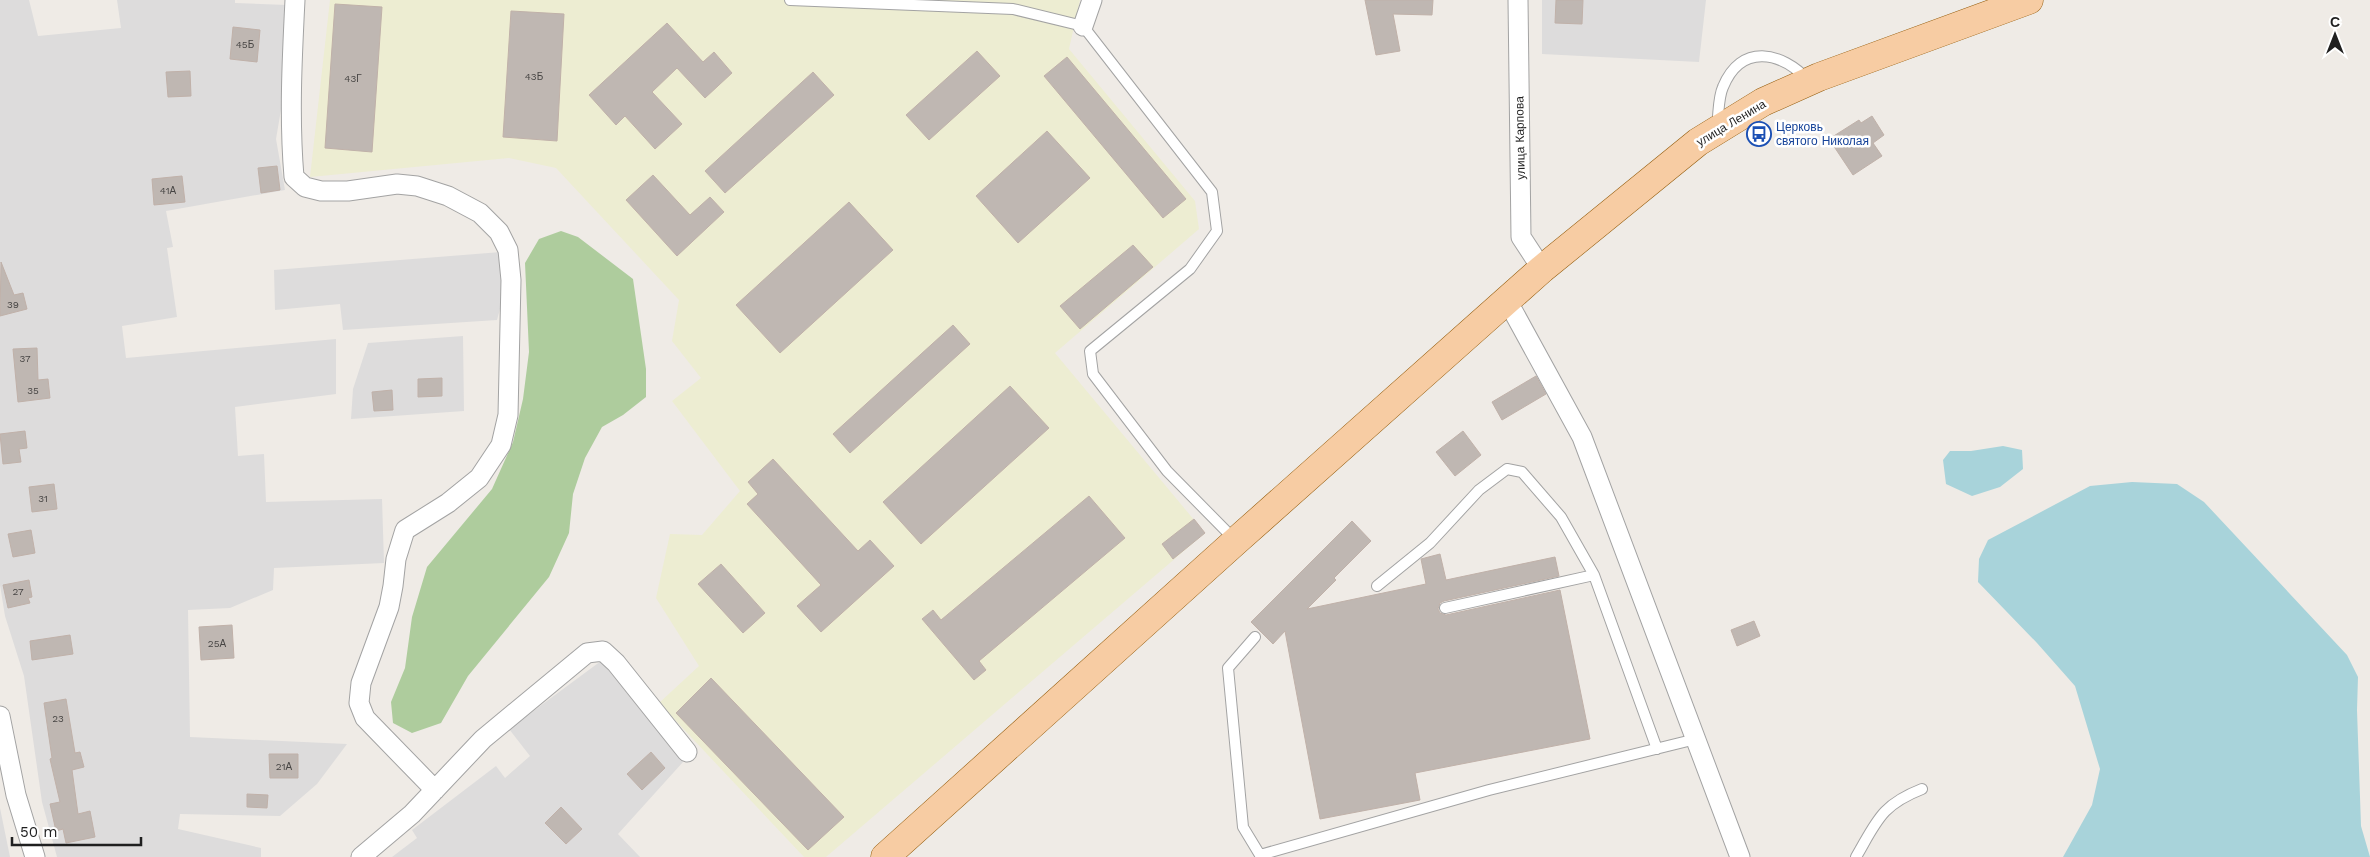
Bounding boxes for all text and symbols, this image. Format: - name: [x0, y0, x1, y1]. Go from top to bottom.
- north arrow: [2310, 10, 2360, 60]
- text: С: [2330, 14, 2340, 30]
- house number: 45Б: [236, 39, 255, 50]
- house number: 43Б: [525, 71, 544, 82]
- house number: 43Г: [344, 73, 362, 84]
- street label: улица Карпова: [1512, 96, 1528, 180]
- street label: улица Ленина: [1694, 97, 1768, 149]
- place label: Церковь святого Николая: [1776, 120, 1869, 148]
- bus stop icon: Церковь святого Николая: [1746, 121, 1772, 147]
- house number: 41А: [160, 185, 177, 196]
- house number: 39: [7, 299, 19, 310]
- house number: 37: [19, 353, 31, 364]
- house number: 35: [27, 385, 39, 396]
- house number: 31: [38, 493, 48, 504]
- house number: 27: [12, 586, 24, 597]
- house number: 25А: [208, 638, 226, 649]
- house number: 23: [52, 713, 64, 724]
- house number: 21А: [276, 761, 293, 772]
- scale bar: [12, 814, 141, 846]
- text: 50 m: [20, 823, 57, 841]

